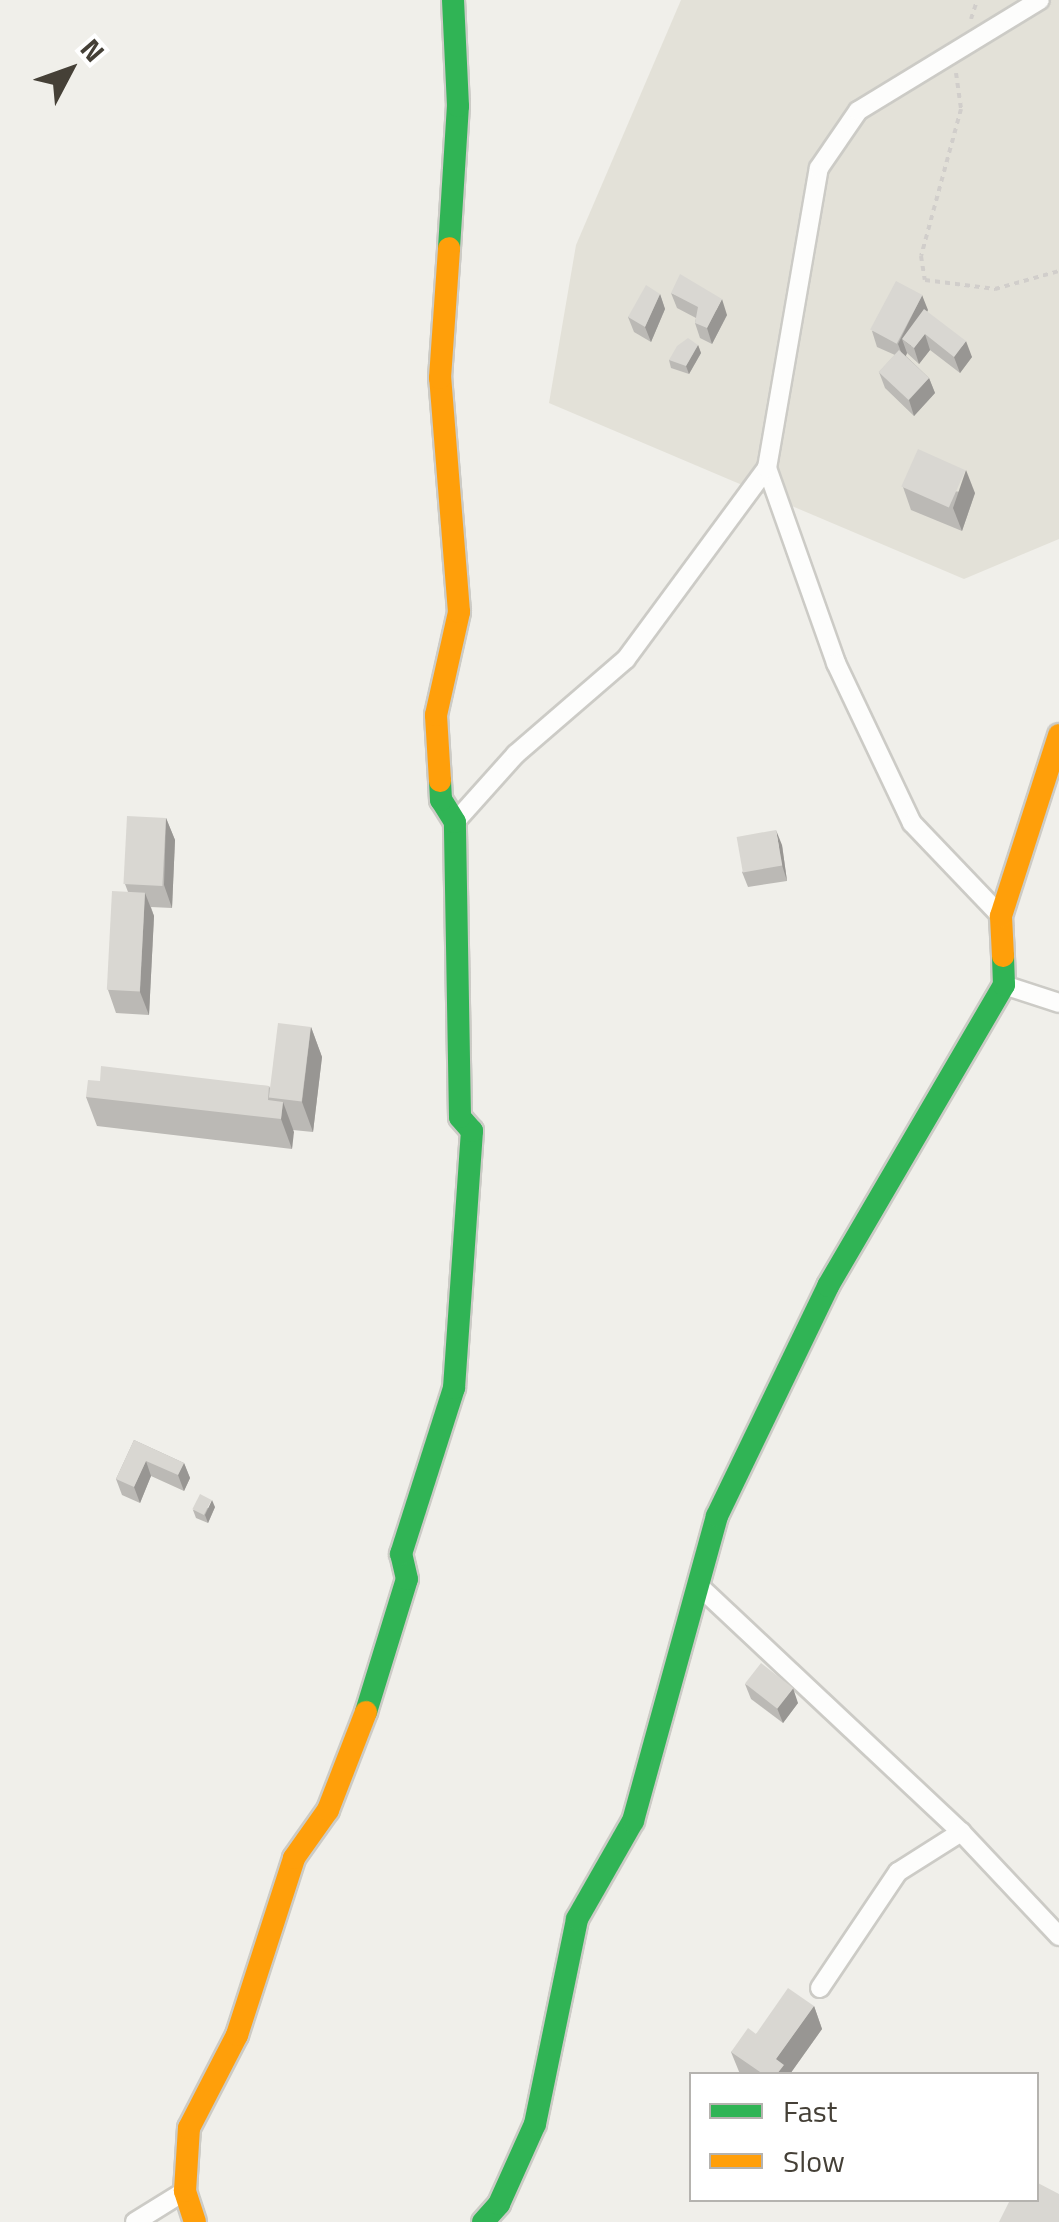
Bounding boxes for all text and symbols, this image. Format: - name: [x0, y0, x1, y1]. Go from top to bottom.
- north arrow: [20, 20, 120, 120]
- text: N: [70, 29, 116, 71]
- legend: [689, 2072, 1039, 2202]
- text: Fast: [783, 2088, 837, 2134]
- text: Slow: [783, 2138, 845, 2184]

